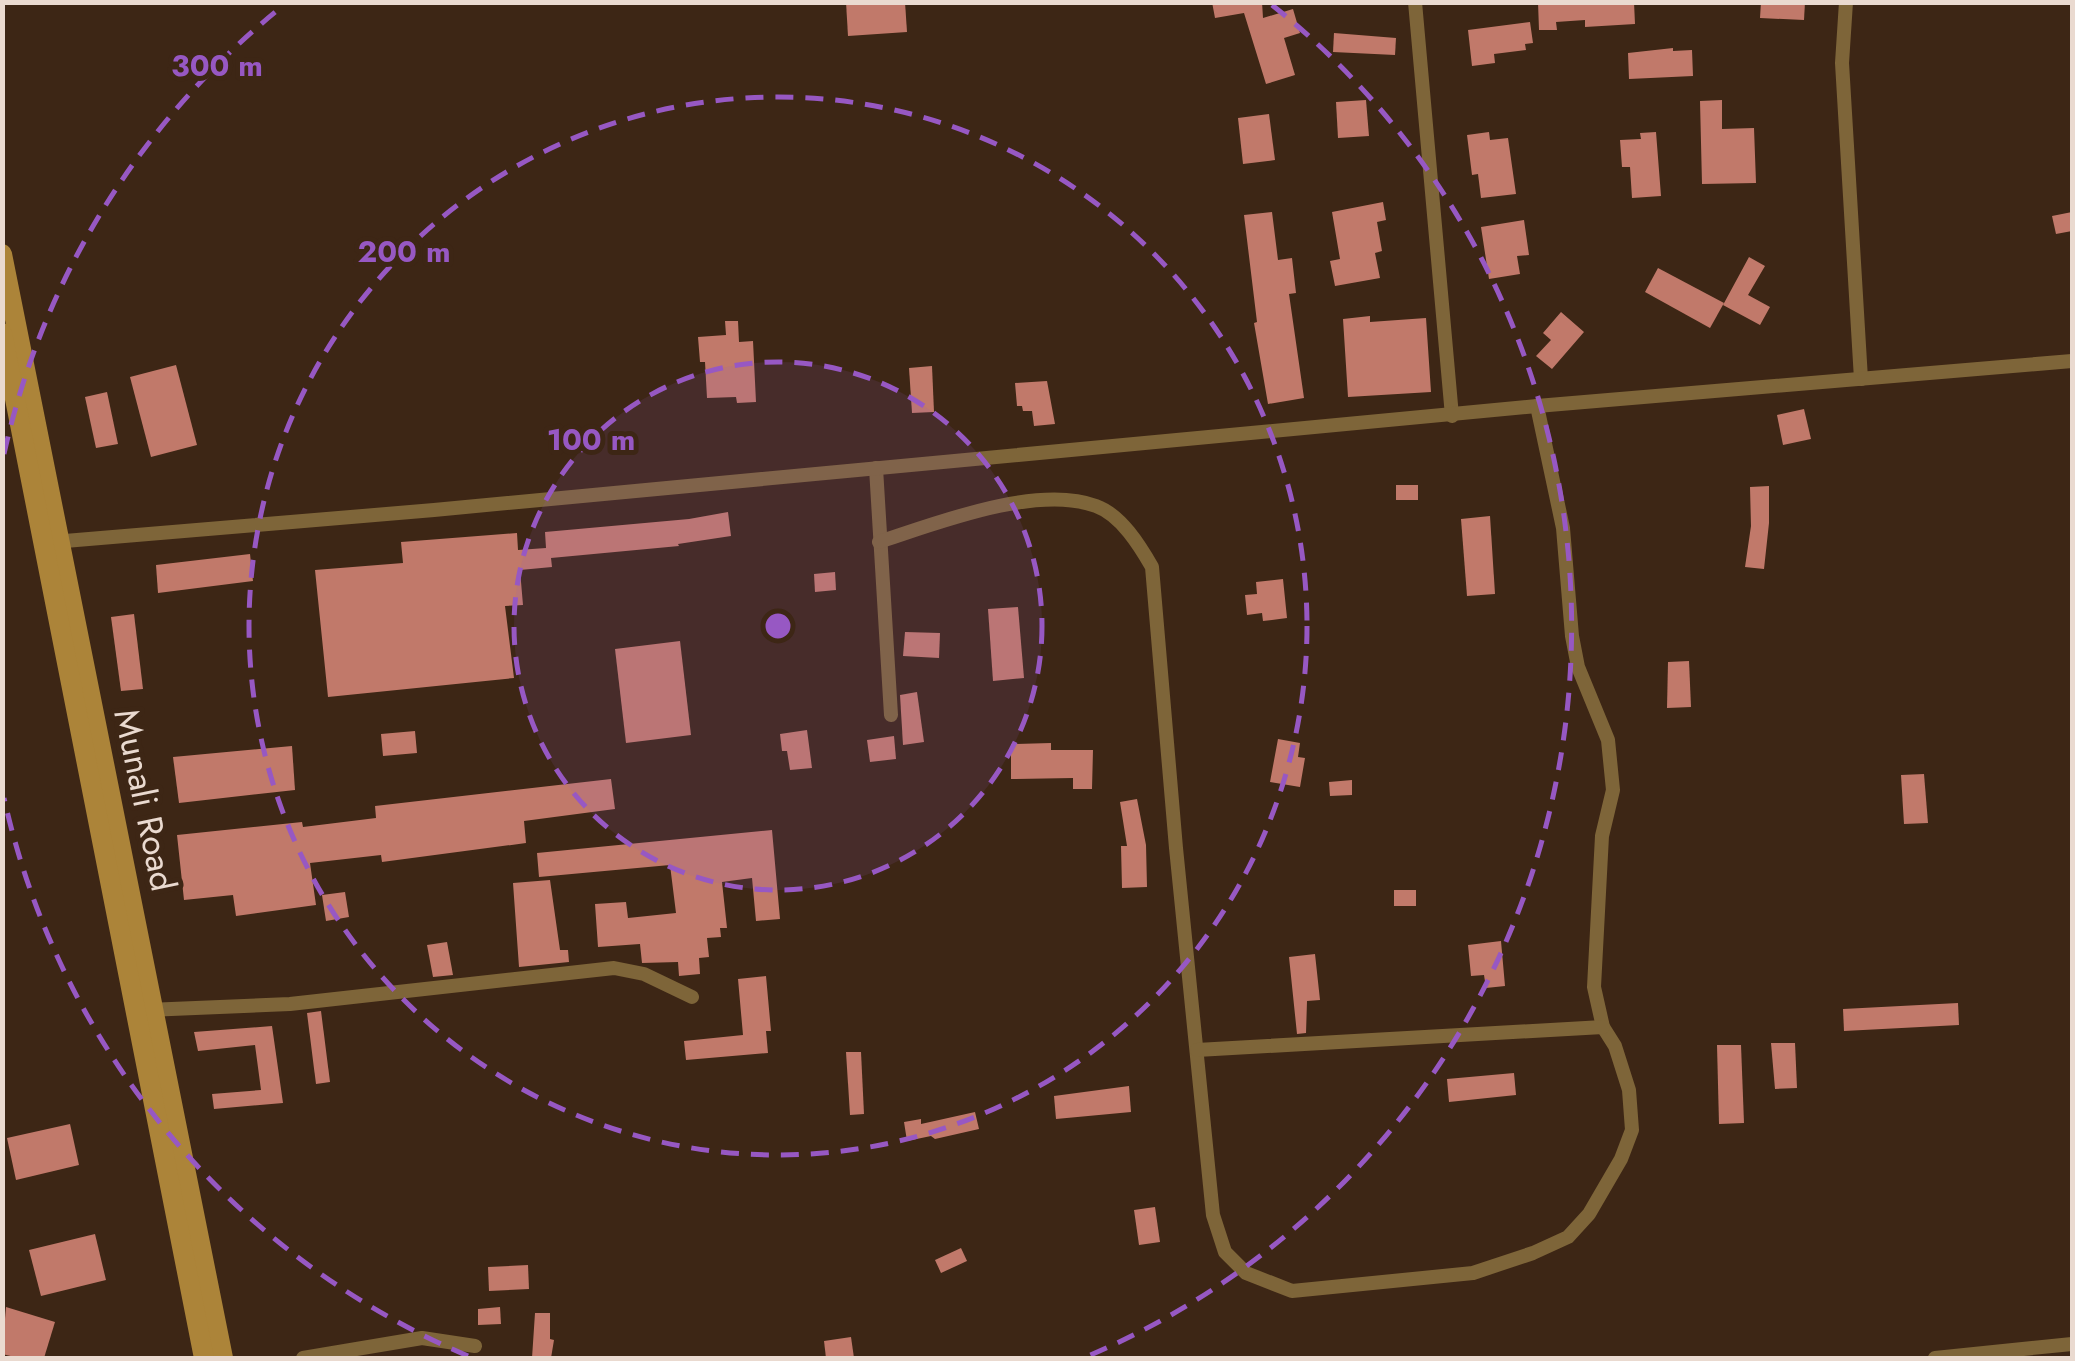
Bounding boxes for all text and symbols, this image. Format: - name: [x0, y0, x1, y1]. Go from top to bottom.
- text: 300 m: [171, 44, 263, 87]
- text: 200 m: [358, 230, 451, 273]
- text: 100 m: [547, 418, 635, 461]
- centre of rings: [760, 608, 796, 644]
- street label: Munali Road: [101, 704, 189, 896]

